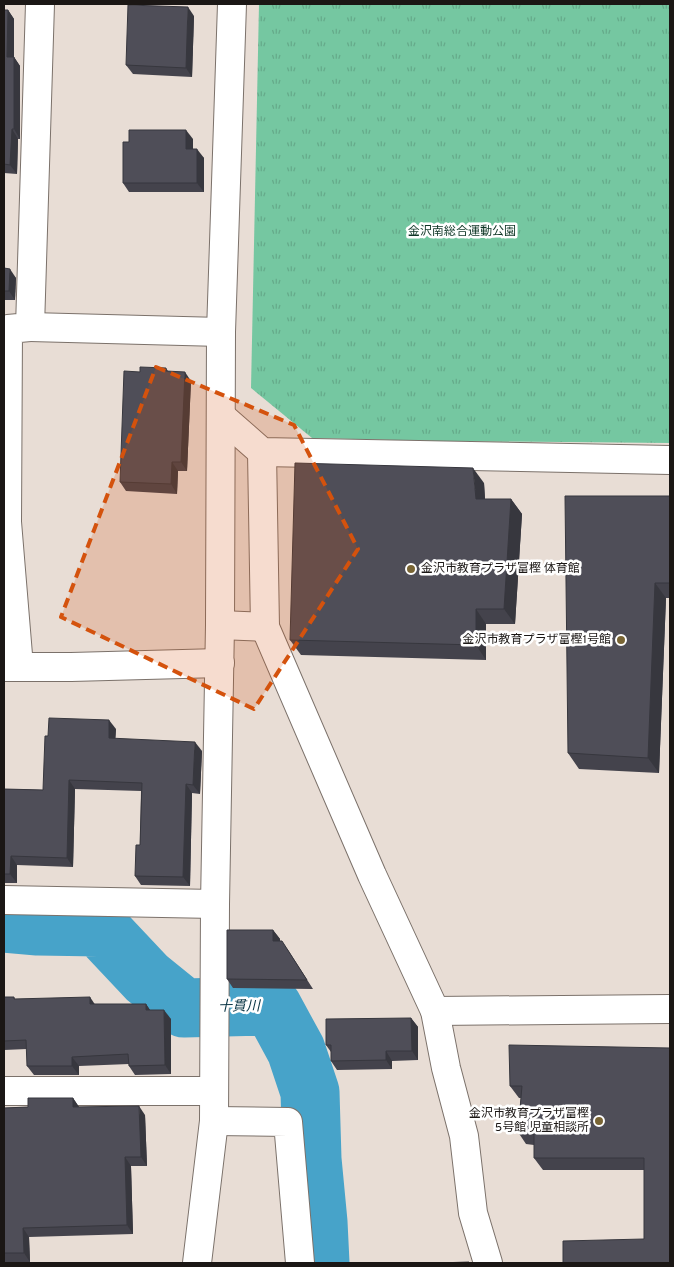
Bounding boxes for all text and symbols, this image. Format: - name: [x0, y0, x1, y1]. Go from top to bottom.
- park label: 金沢南総合運動公園: [408, 224, 516, 240]
- place label: 金沢市教育プラザ富樫 体育館: [421, 561, 580, 577]
- marker: 金沢市教育プラザ富樫 体育館: [405, 563, 417, 575]
- place label: 金沢市教育プラザ富樫1号館: [463, 632, 611, 648]
- marker: 金沢市教育プラザ富樫1号館: [615, 634, 627, 646]
- water label: 十貫川: [218, 998, 262, 1016]
- place label: 金沢市教育プラザ富樫 5号館 児童相談所: [469, 1106, 589, 1136]
- marker: 金沢市教育プラザ富樫 5号館 児童相談所: [593, 1115, 605, 1127]

